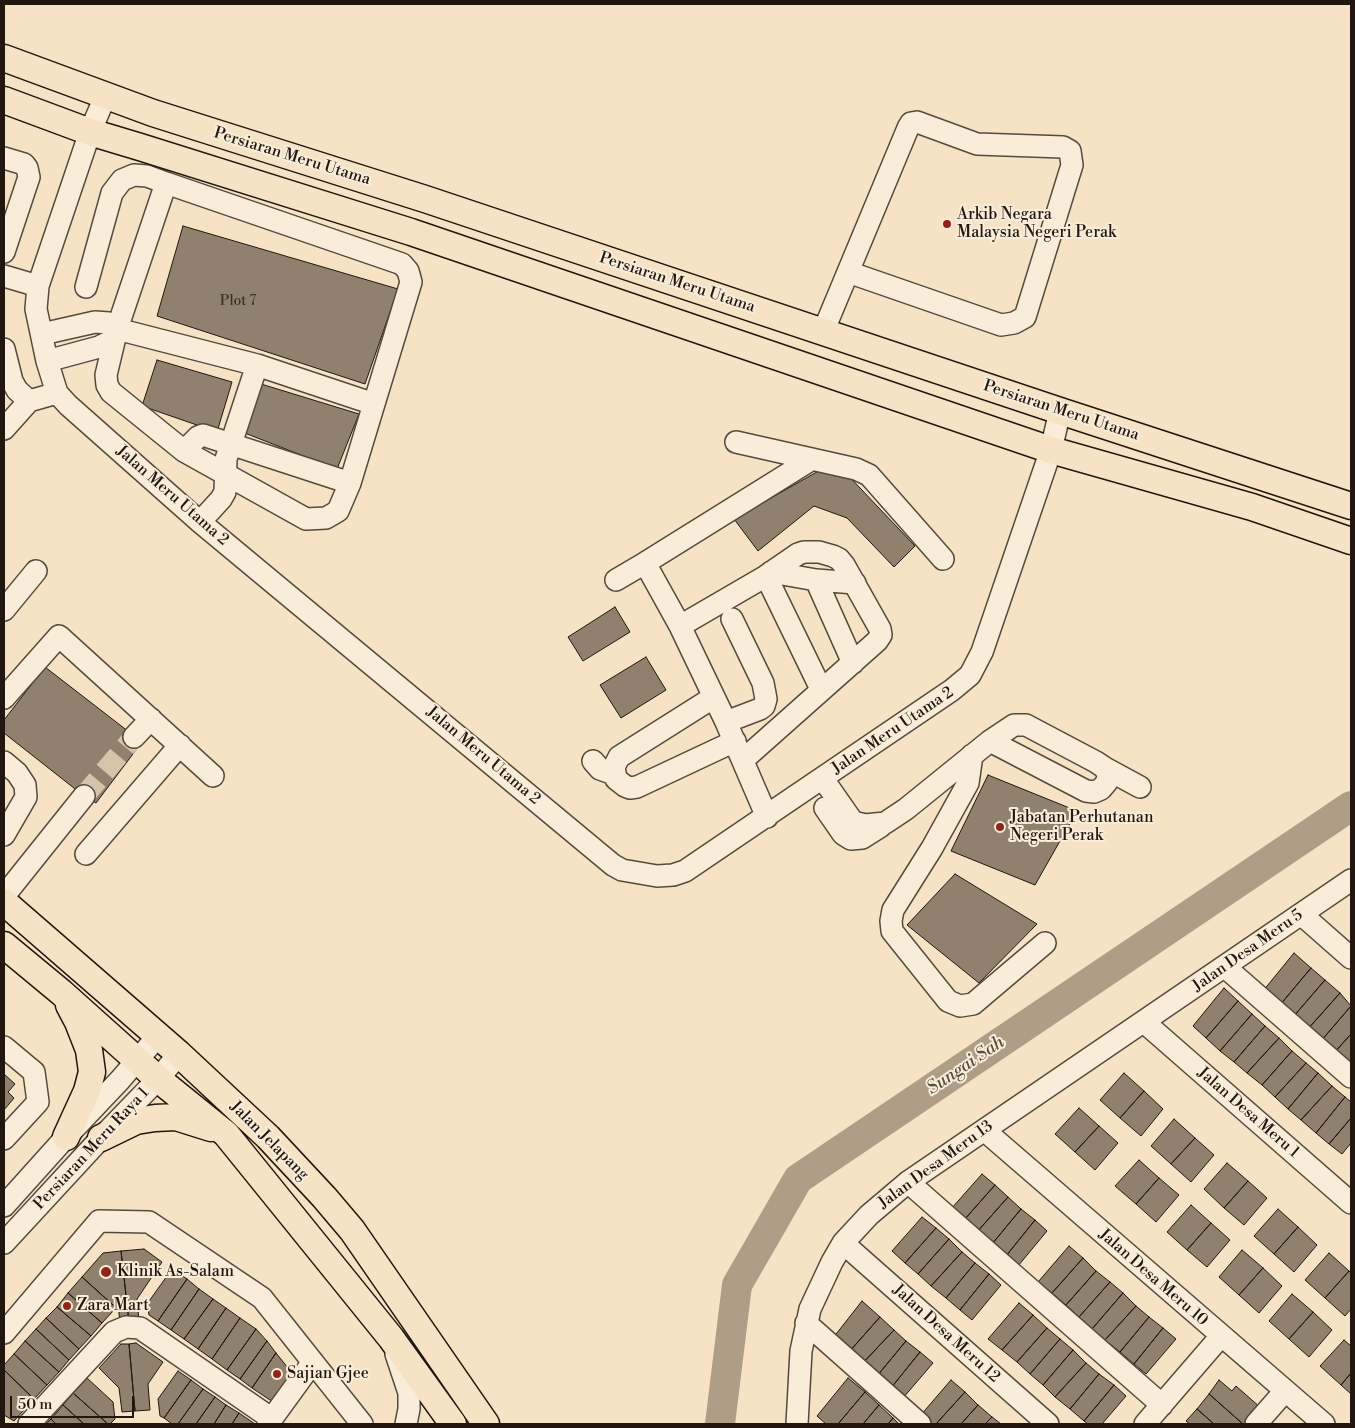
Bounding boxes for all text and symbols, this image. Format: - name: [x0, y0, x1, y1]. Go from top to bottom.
- street label: Persiaran Meru Utama: [211, 124, 373, 190]
- place label: Arkib Negara Malaysia Negeri Perak: [957, 205, 1116, 243]
- marker: Arkib Negara Malaysia Negeri Perak: [941, 218, 953, 230]
- street label: Persiaran Meru Utama: [597, 249, 757, 317]
- house number: Plot 7: [220, 294, 256, 310]
- street label: Persiaran Meru Utama: [981, 377, 1141, 445]
- street label: Jalan Meru Utama 2: [112, 442, 232, 550]
- street label: Jalan Meru Utama 2: [829, 683, 957, 779]
- street label: Jalan Meru Utama 2: [422, 703, 544, 809]
- place label: Jabatan Perhutanan Negeri Perak: [1010, 808, 1153, 846]
- marker: Jabatan Perhutanan Negeri Perak: [994, 821, 1006, 833]
- street label: Jalan Desa Meru 5: [1189, 906, 1307, 996]
- water label: Sungai Sah: [923, 1032, 1009, 1100]
- street label: Jalan Desa Meru 1: [1193, 1064, 1303, 1162]
- street label: Persiaran Meru Raya 1: [30, 1084, 154, 1214]
- street label: Jalan Jelapang: [226, 1098, 312, 1184]
- street label: Jalan Desa Meru 13: [875, 1117, 997, 1213]
- street label: Jalan Desa Meru 10: [1094, 1225, 1212, 1331]
- place label: Klinik As-Salam: [117, 1262, 234, 1282]
- marker: Klinik As-Salam: [99, 1265, 113, 1279]
- street label: Jalan Desa Meru 12: [888, 1281, 1004, 1387]
- place label: Zara Mart: [77, 1296, 149, 1316]
- marker: Zara Mart: [61, 1300, 73, 1312]
- place label: Sajian Gjee: [287, 1364, 369, 1384]
- marker: Sajian Gjee: [271, 1368, 283, 1380]
- scale bar: [12, 1386, 136, 1418]
- text: 50 m: [18, 1395, 52, 1414]

